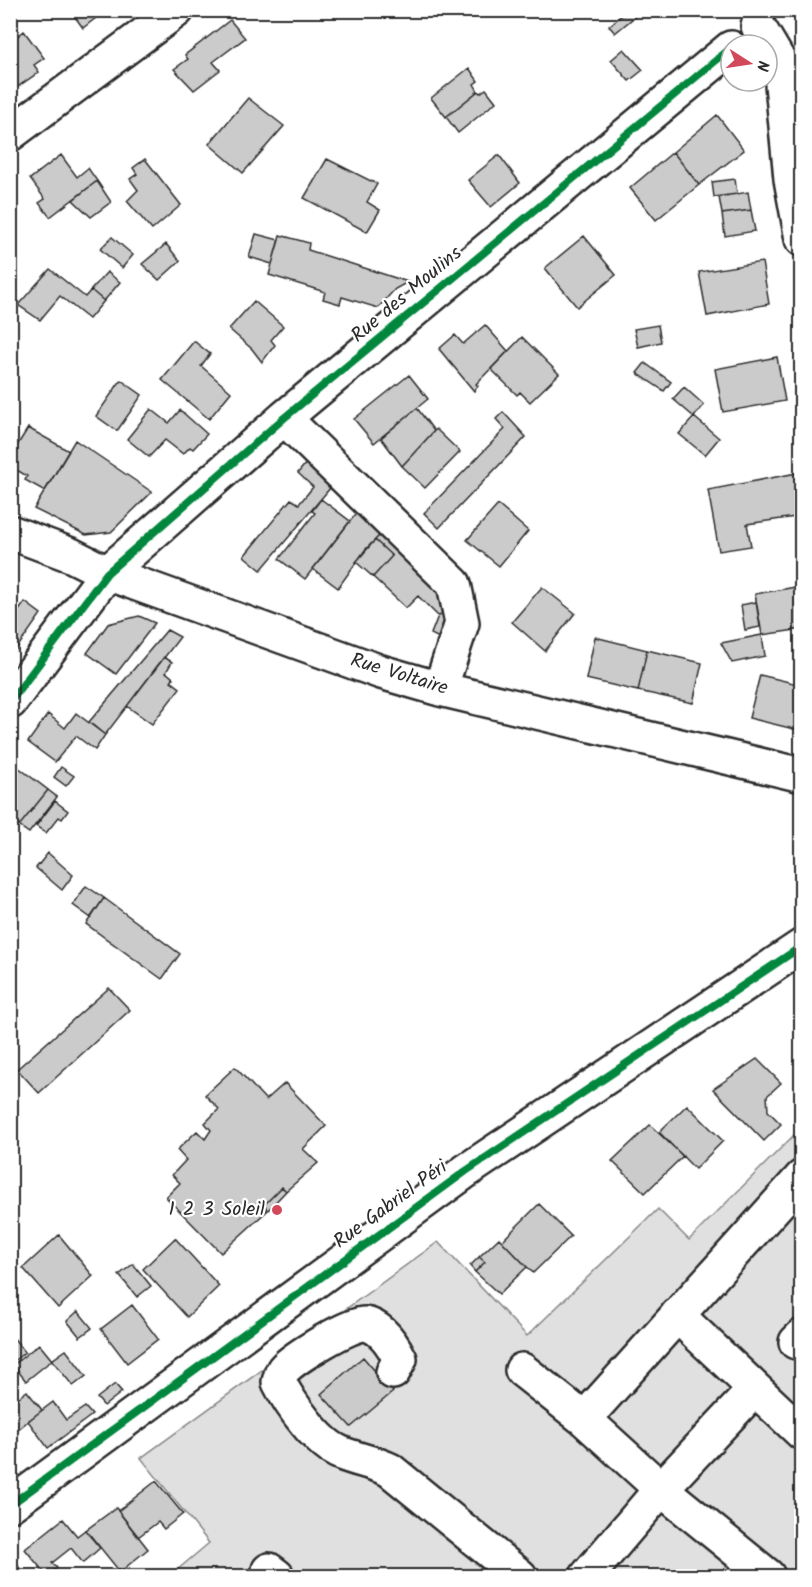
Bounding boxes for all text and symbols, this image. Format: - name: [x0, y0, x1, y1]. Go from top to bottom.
- north arrow: [719, 33, 779, 93]
- text: N: [749, 58, 775, 73]
- street label: Rue des Moulins: [344, 238, 470, 351]
- street label: Rue Voltaire: [346, 645, 452, 705]
- street label: Rue Gabriel Péri: [327, 1152, 456, 1258]
- place label: 1 2 3 Soleil: [168, 1194, 265, 1226]
- marker: 1 2 3 Soleil: [270, 1203, 284, 1217]

